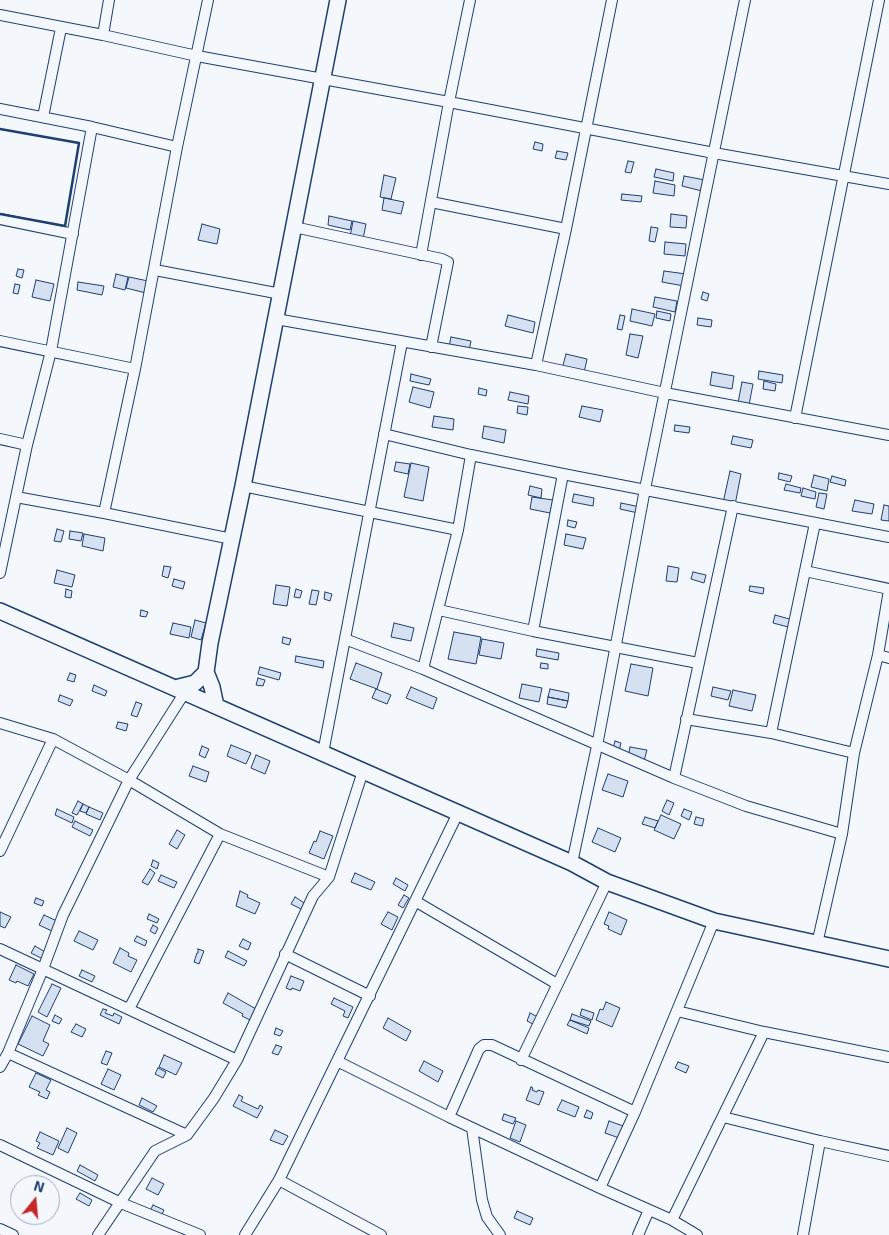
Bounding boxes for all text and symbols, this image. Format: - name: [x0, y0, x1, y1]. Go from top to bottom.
- north arrow: [10, 1175, 60, 1225]
- text: N: [32, 1177, 47, 1196]

